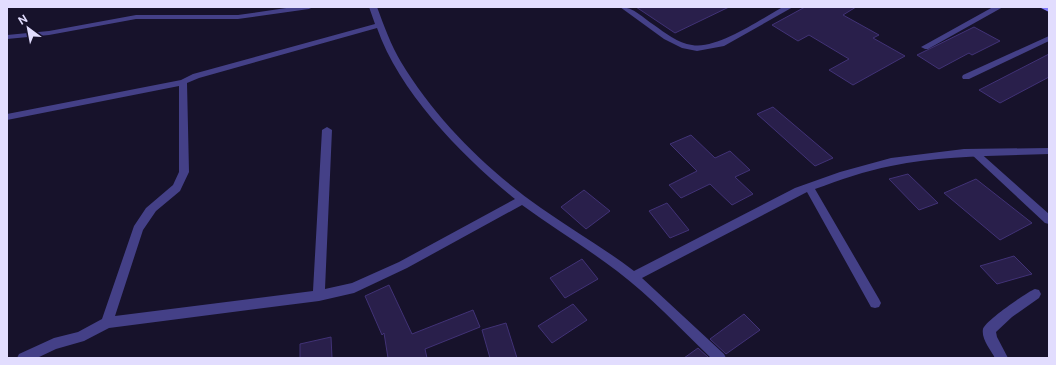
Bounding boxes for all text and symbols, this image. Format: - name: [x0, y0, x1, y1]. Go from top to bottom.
- north arrow: [8, 8, 48, 48]
- text: N: [16, 12, 30, 27]

